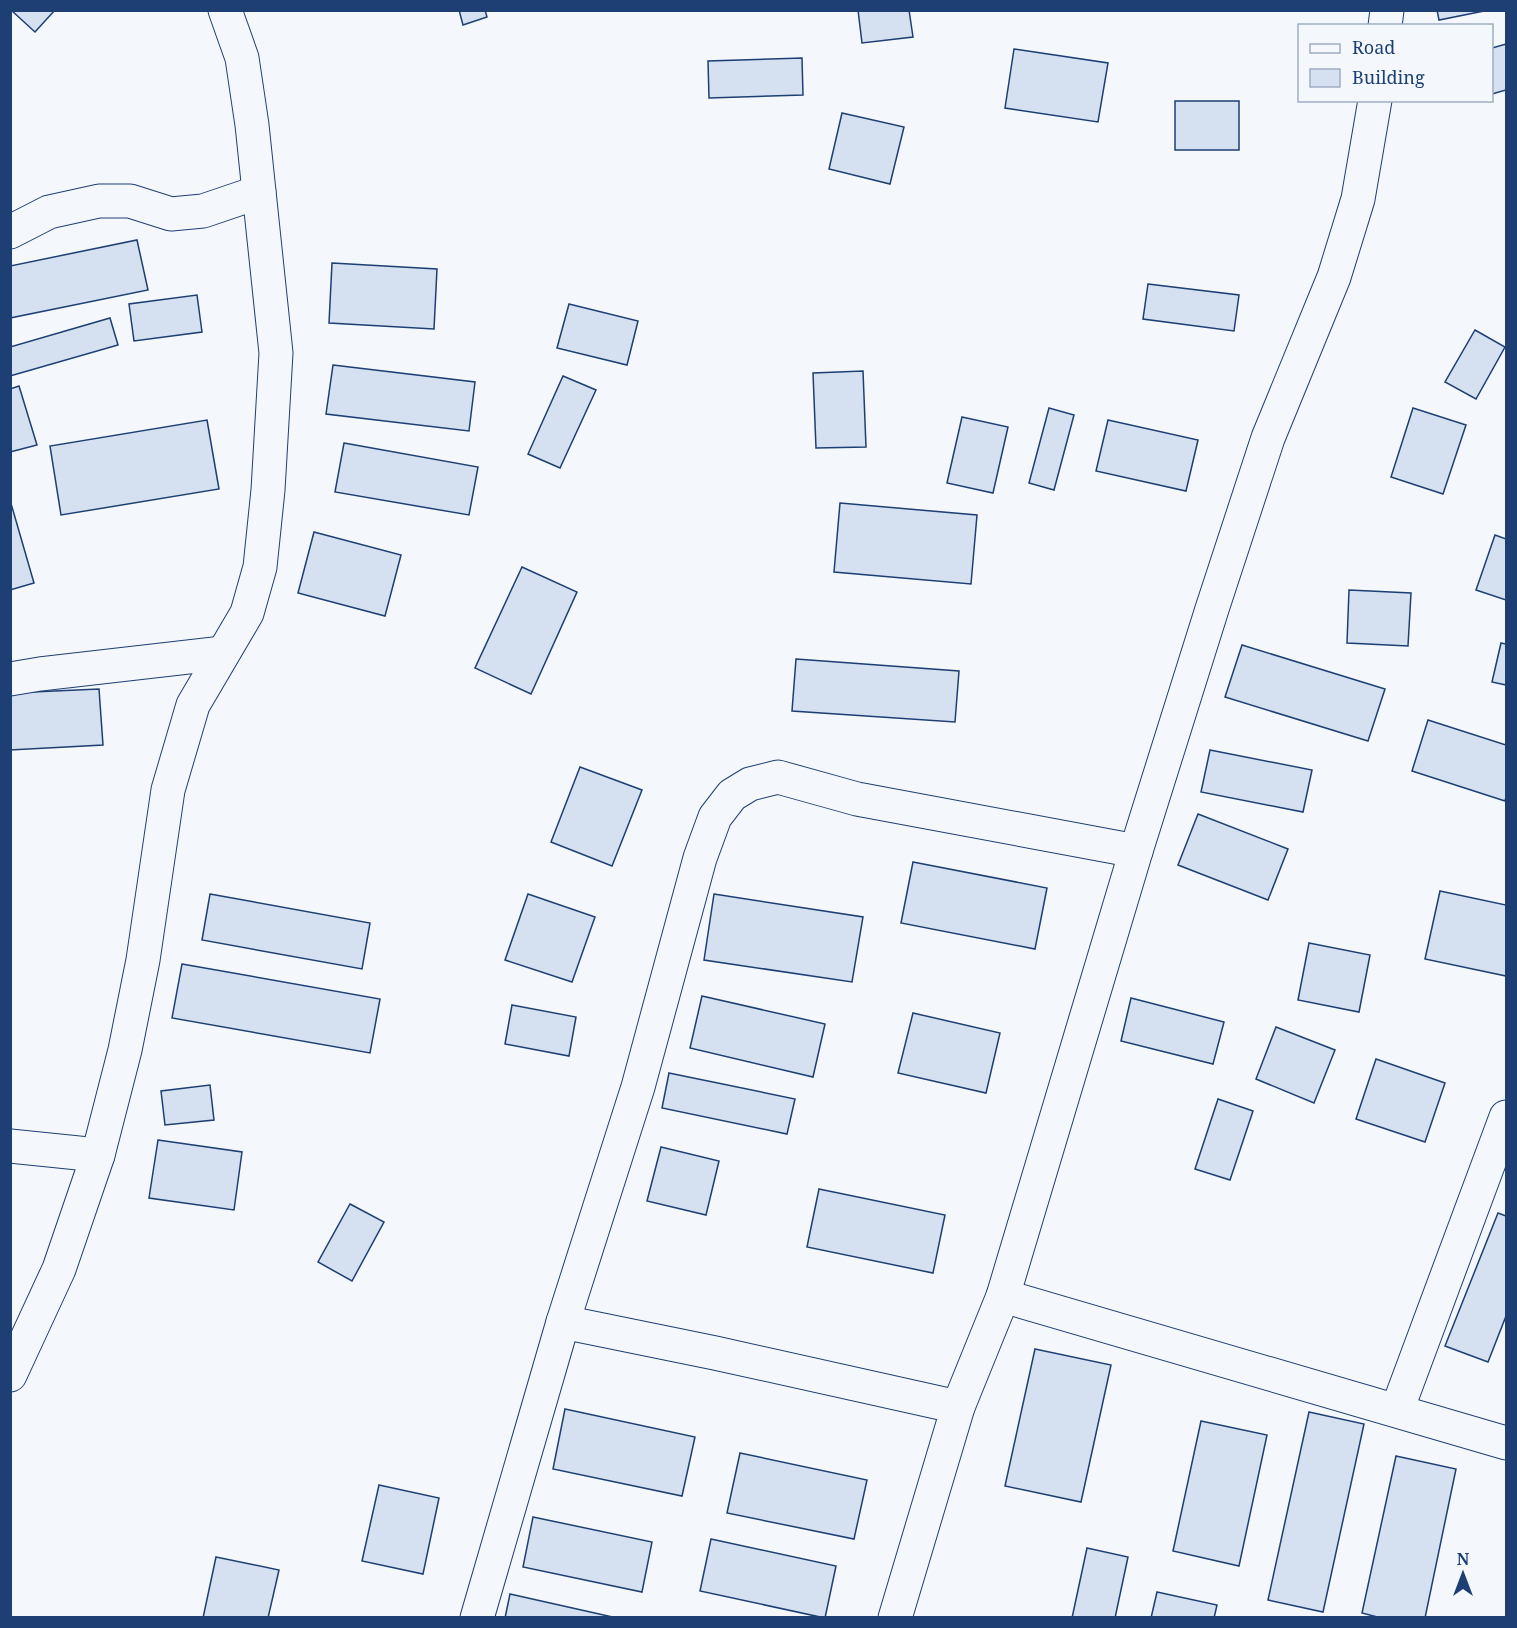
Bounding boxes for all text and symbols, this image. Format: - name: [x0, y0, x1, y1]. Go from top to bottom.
- legend: [1298, 24, 1493, 102]
- text: Road: [1352, 35, 1395, 59]
- text: Building: [1352, 65, 1425, 89]
- north arrow: [1433, 1544, 1493, 1604]
- text: N: [1457, 1548, 1470, 1570]

